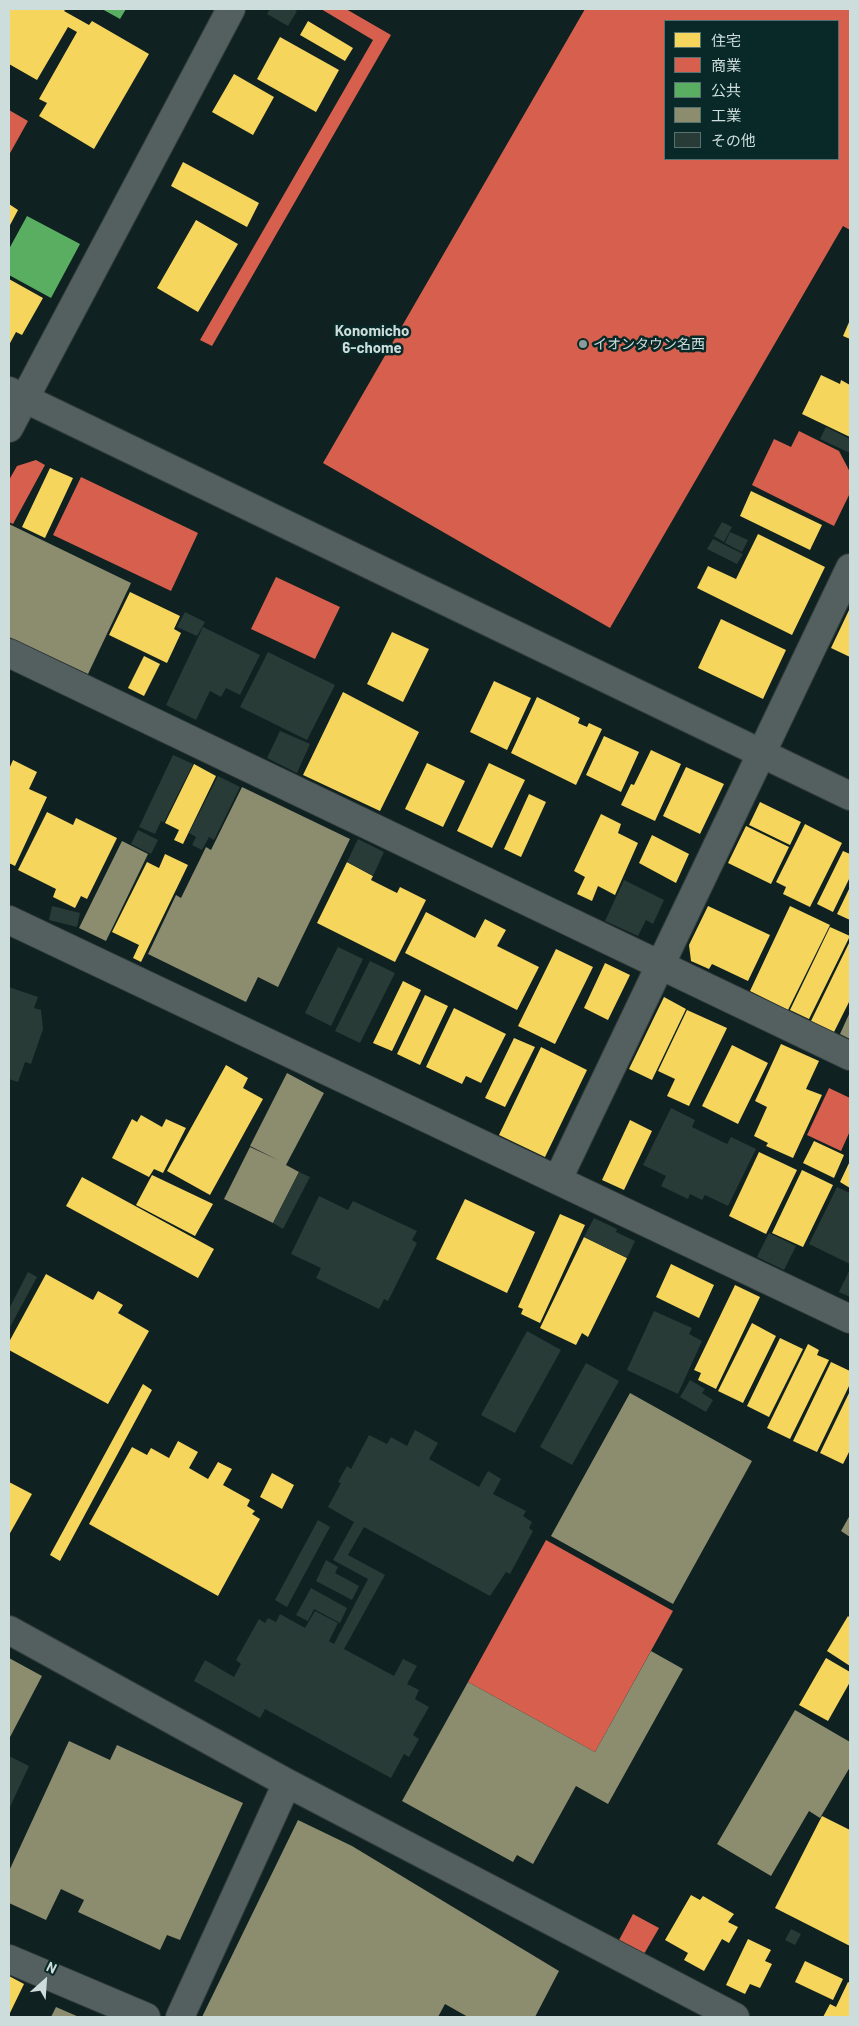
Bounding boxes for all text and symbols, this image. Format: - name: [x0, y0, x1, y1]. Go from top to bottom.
- legend: [664, 20, 839, 160]
- text: 住宅: [711, 31, 741, 49]
- text: 商業: [711, 56, 741, 74]
- text: 公共: [711, 81, 741, 99]
- text: 工業: [711, 106, 741, 124]
- text: その他: [711, 131, 756, 149]
- district label: Konomicho 6-chome: [335, 322, 409, 357]
- place label: イオンタウン名西: [593, 336, 705, 352]
- marker: イオンタウン名西: [577, 338, 589, 350]
- north arrow: [20, 1956, 70, 2006]
- text: N: [44, 1957, 60, 1977]

